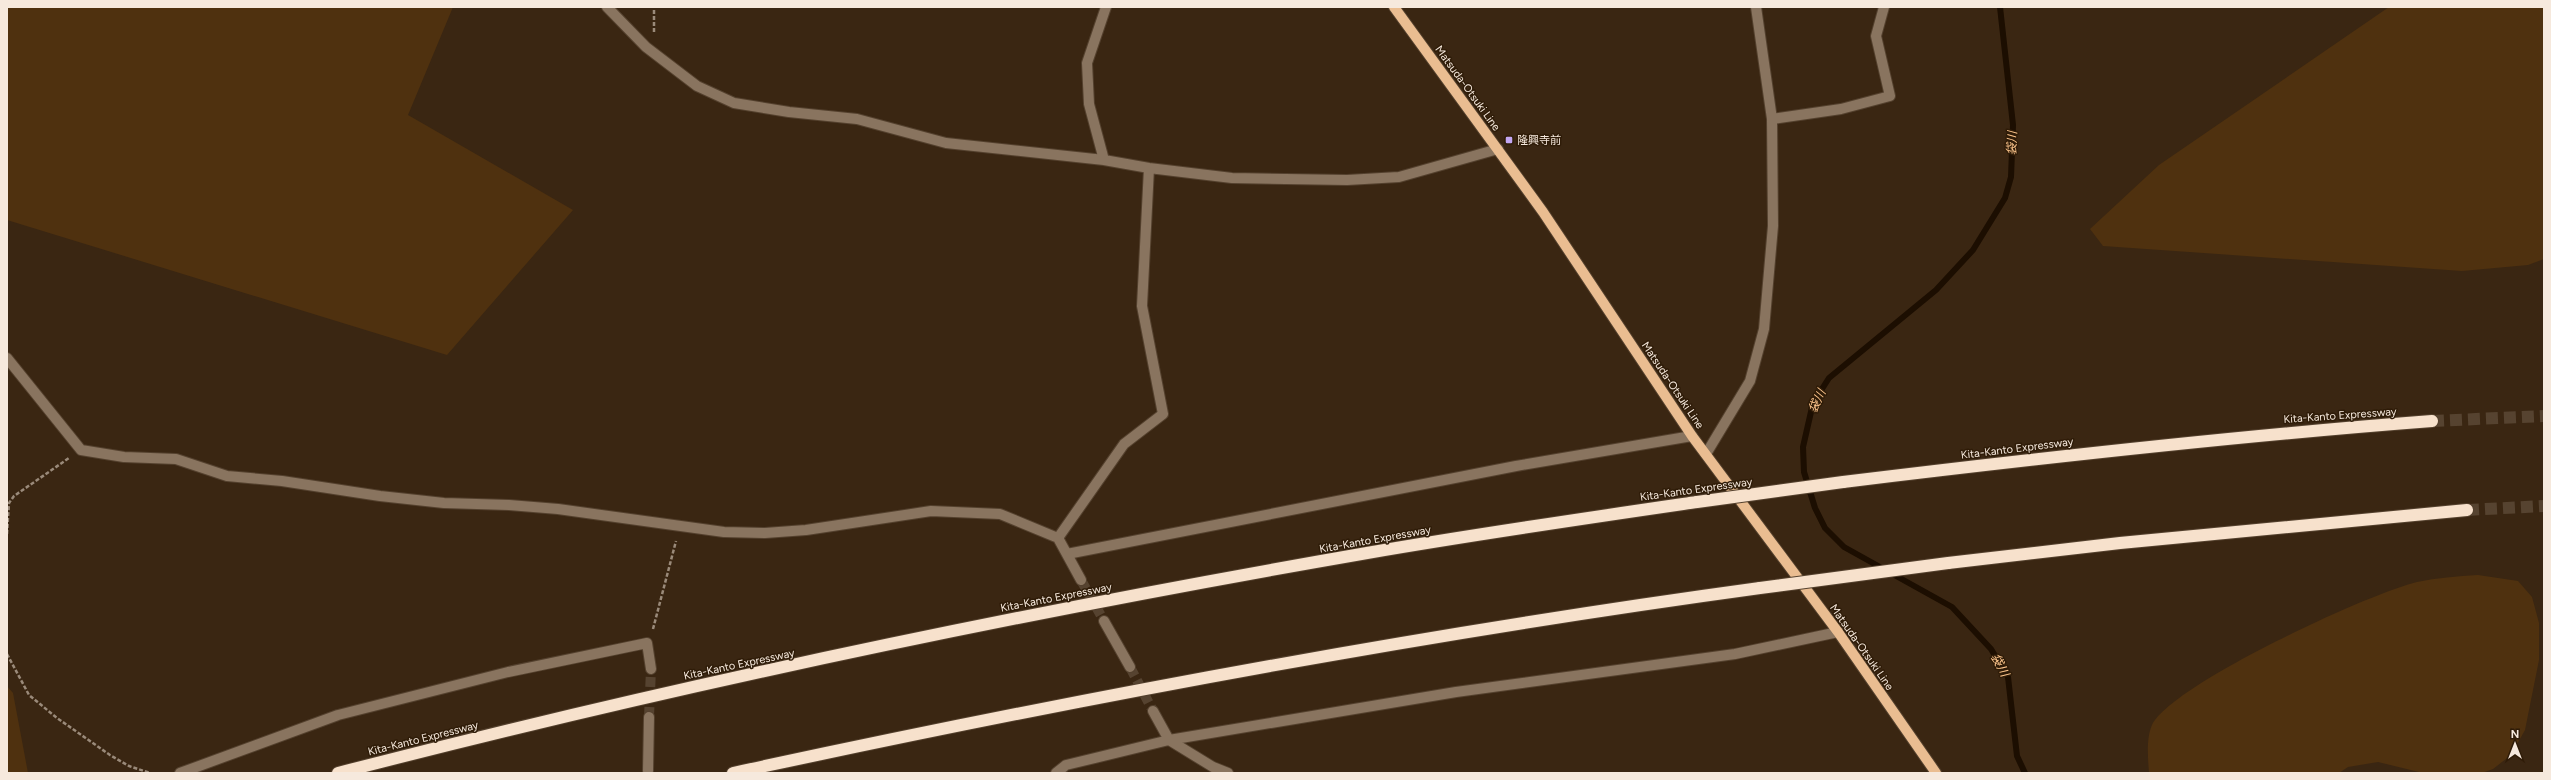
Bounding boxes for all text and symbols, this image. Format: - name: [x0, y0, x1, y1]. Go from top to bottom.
- street label: Matsuda-Otsuki Line: [1432, 43, 1503, 133]
- water label: 袋川: [2005, 129, 2019, 155]
- place label: 隆興寺前: [1517, 134, 1561, 147]
- marker: 隆興寺前: [1504, 135, 1514, 145]
- street label: Matsuda-Otsuki Line: [1639, 339, 1706, 431]
- water label: 袋川: [1806, 385, 1829, 415]
- street label: Kita-Kanto Expressway: [2283, 405, 2397, 426]
- street label: Kita-Kanto Expressway: [1960, 435, 2074, 462]
- street label: Kita-Kanto Expressway: [1639, 475, 1753, 504]
- street label: Kita-Kanto Expressway: [1318, 523, 1432, 556]
- street label: Kita-Kanto Expressway: [999, 580, 1113, 615]
- street label: Matsuda-Otsuki Line: [1827, 602, 1896, 693]
- street label: Kita-Kanto Expressway: [682, 646, 796, 683]
- water label: 袋川: [1988, 651, 2013, 681]
- street label: Kita-Kanto Expressway: [367, 718, 480, 758]
- north arrow: [2495, 724, 2535, 764]
- text: N: [2511, 728, 2519, 741]

